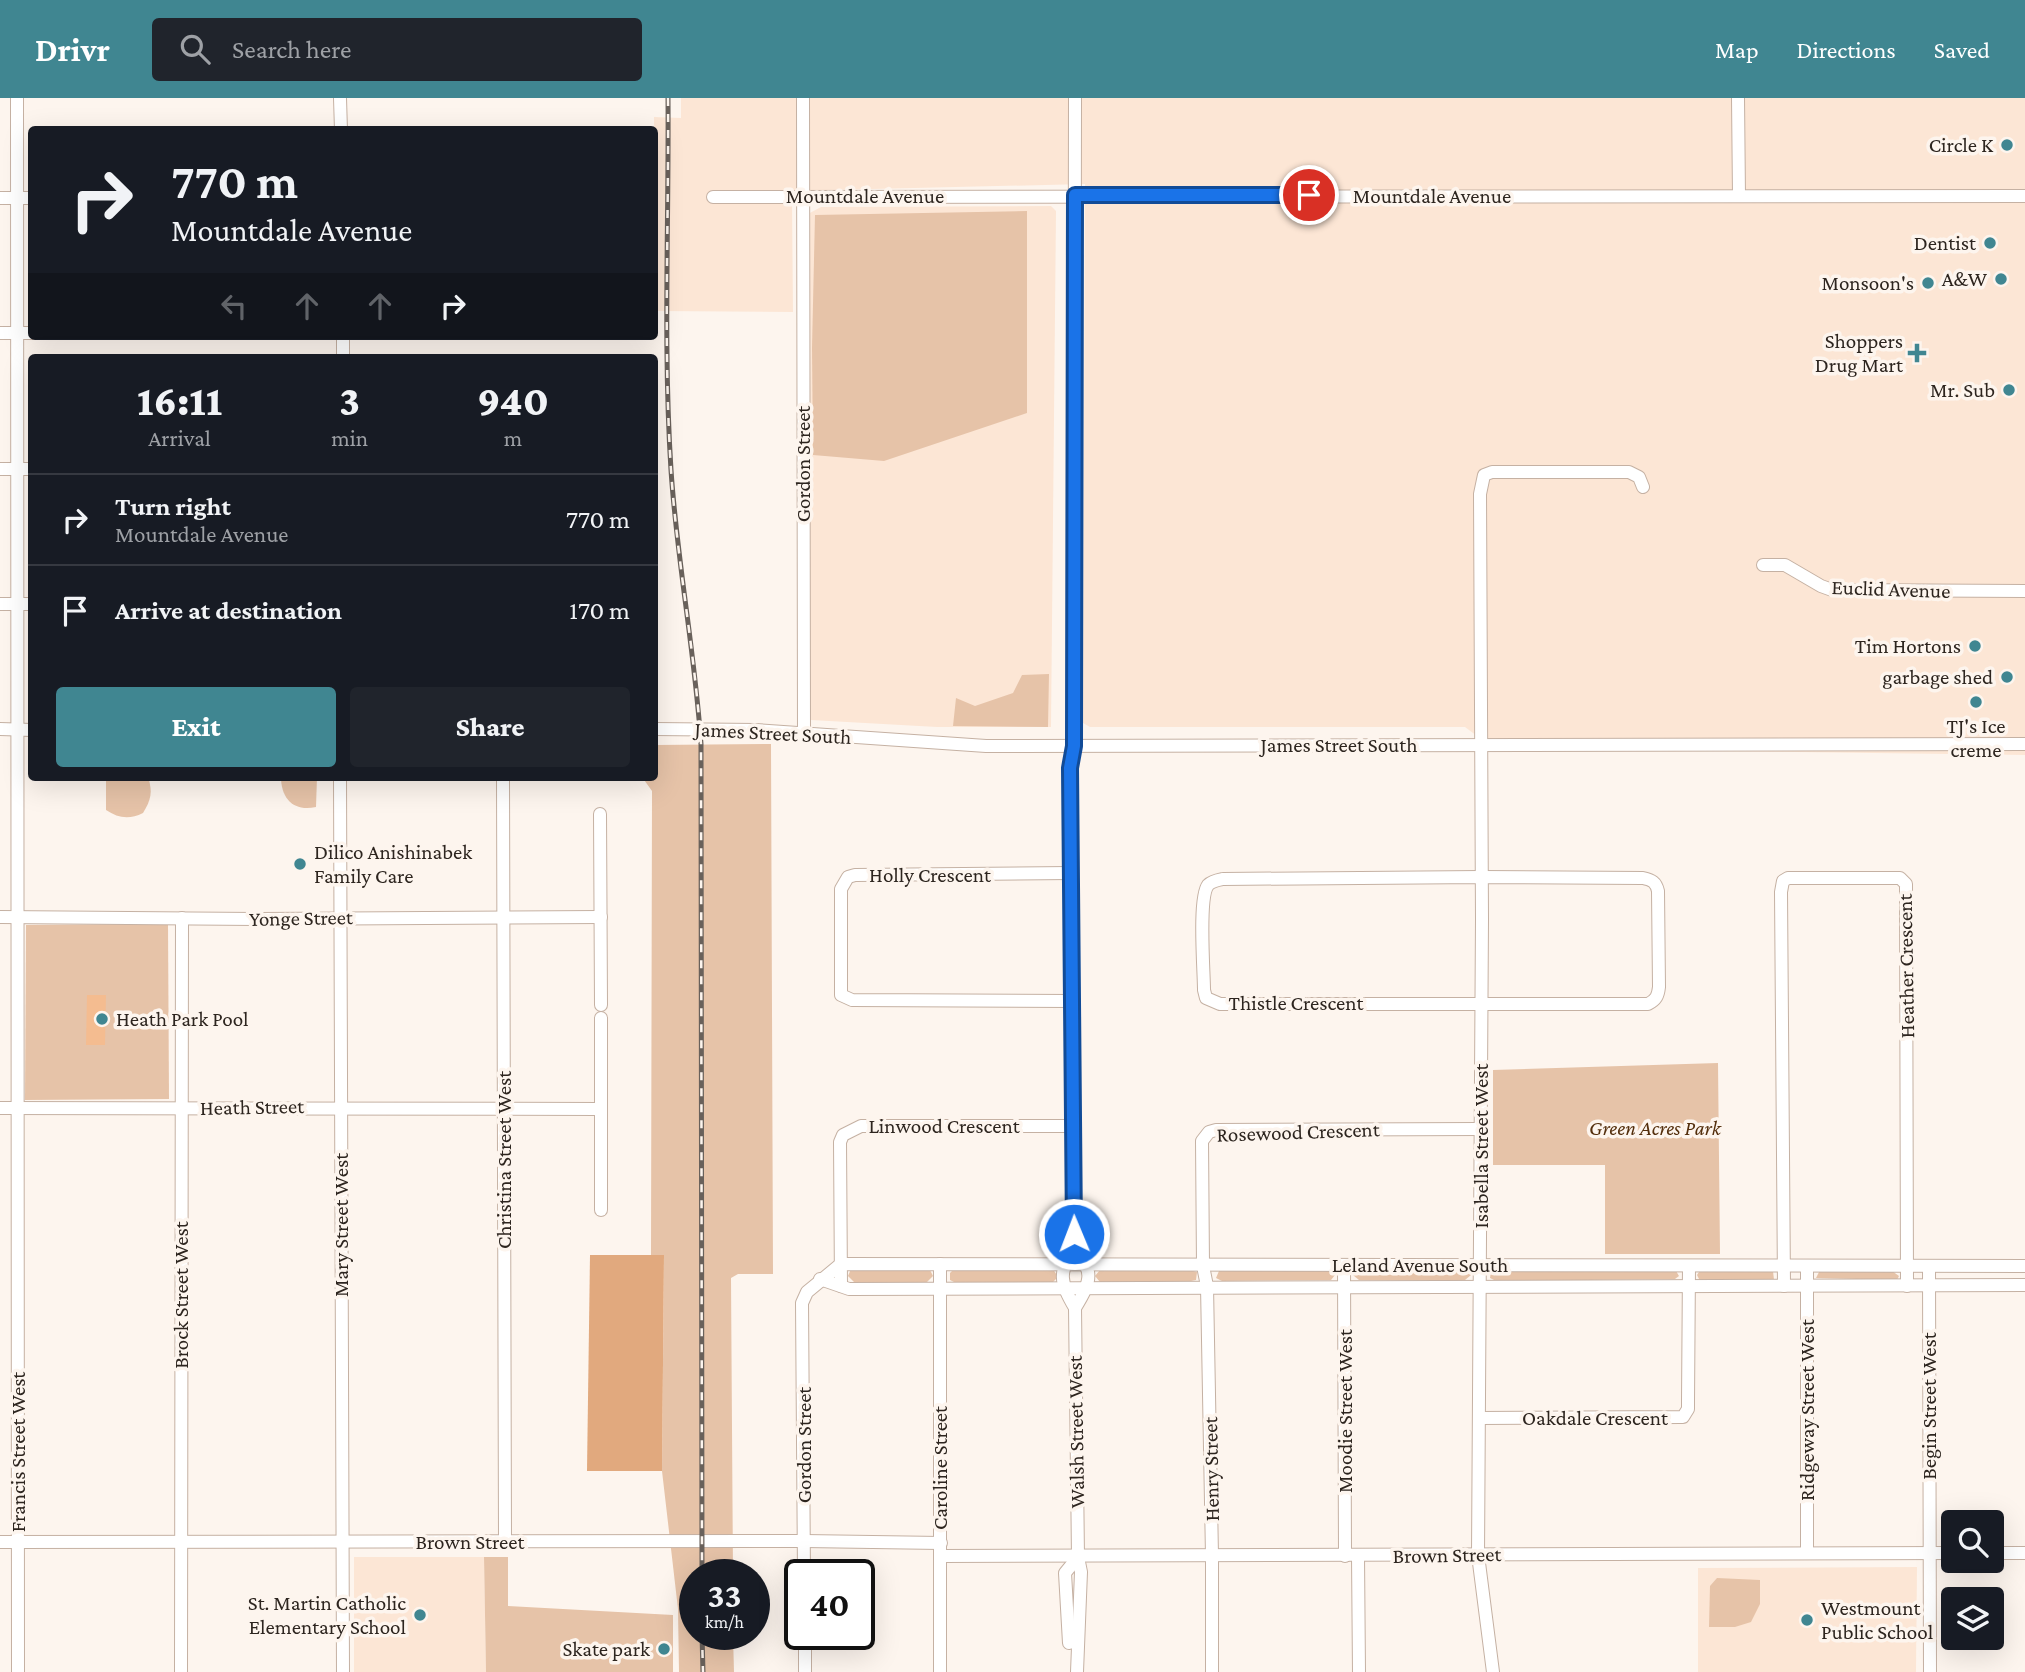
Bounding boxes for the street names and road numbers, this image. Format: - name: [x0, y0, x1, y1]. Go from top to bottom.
- street label: Mountdale Avenue: [786, 184, 944, 208]
- street label: Mountdale Avenue: [1353, 184, 1511, 208]
- street label: Gordon Street: [791, 405, 815, 522]
- street label: Euclid Avenue: [1831, 575, 1951, 603]
- street label: James Street South: [692, 717, 852, 749]
- street label: James Street South: [1259, 733, 1417, 757]
- street label: Holly Crescent: [869, 863, 992, 887]
- street label: Heather Crescent: [1893, 892, 1919, 1038]
- street label: Yonge Street: [249, 905, 354, 931]
- street label: Thistle Crescent: [1228, 991, 1365, 1015]
- street label: Isabella Street West: [1469, 1062, 1493, 1229]
- street label: Christina Street West: [492, 1070, 516, 1249]
- street label: Heath Street: [200, 1094, 305, 1120]
- street label: Linwood Crescent: [868, 1114, 1021, 1138]
- street label: Rosewood Crescent: [1216, 1117, 1381, 1147]
- street label: Mary Street West: [329, 1152, 353, 1297]
- street label: Brock Street West: [169, 1220, 193, 1369]
- street label: Leland Avenue South: [1332, 1253, 1508, 1277]
- street label: Ridgeway Street West: [1795, 1318, 1819, 1501]
- street label: Moodie Street West: [1333, 1328, 1357, 1493]
- street label: Begin Street West: [1917, 1331, 1941, 1480]
- street label: Walsh Street West: [1063, 1354, 1089, 1509]
- street label: Francis Street West: [6, 1371, 30, 1532]
- street label: Gordon Street: [792, 1386, 816, 1503]
- street label: Caroline Street: [928, 1405, 952, 1530]
- street label: Oakdale Crescent: [1522, 1406, 1669, 1430]
- street label: Henry Street: [1198, 1415, 1224, 1522]
- street label: Brown Street: [416, 1530, 525, 1554]
- street label: Brown Street: [1392, 1542, 1503, 1568]

